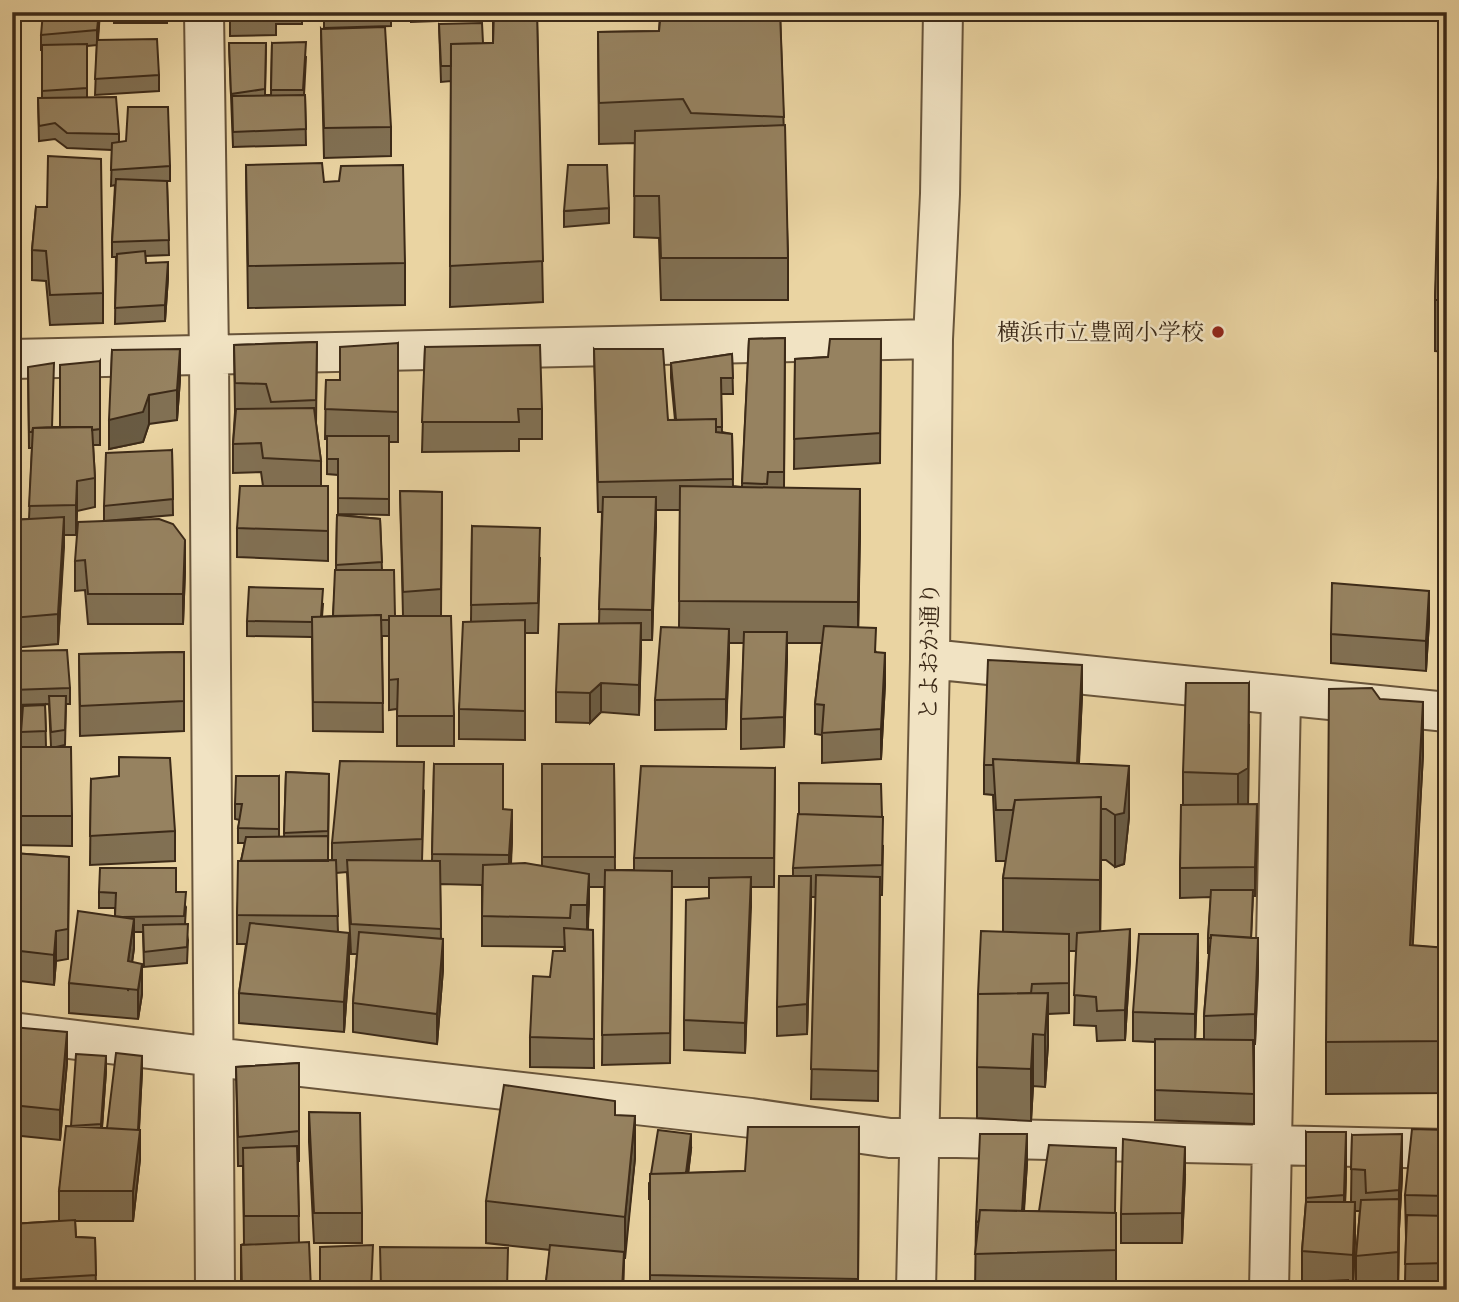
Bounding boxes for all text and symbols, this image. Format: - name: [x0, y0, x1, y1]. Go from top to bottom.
- place label: 横浜市立豊岡小学校: [997, 319, 1204, 346]
- marker: 横浜市立豊岡小学校: [1210, 324, 1226, 340]
- street label: とよおか通り: [915, 582, 944, 720]

